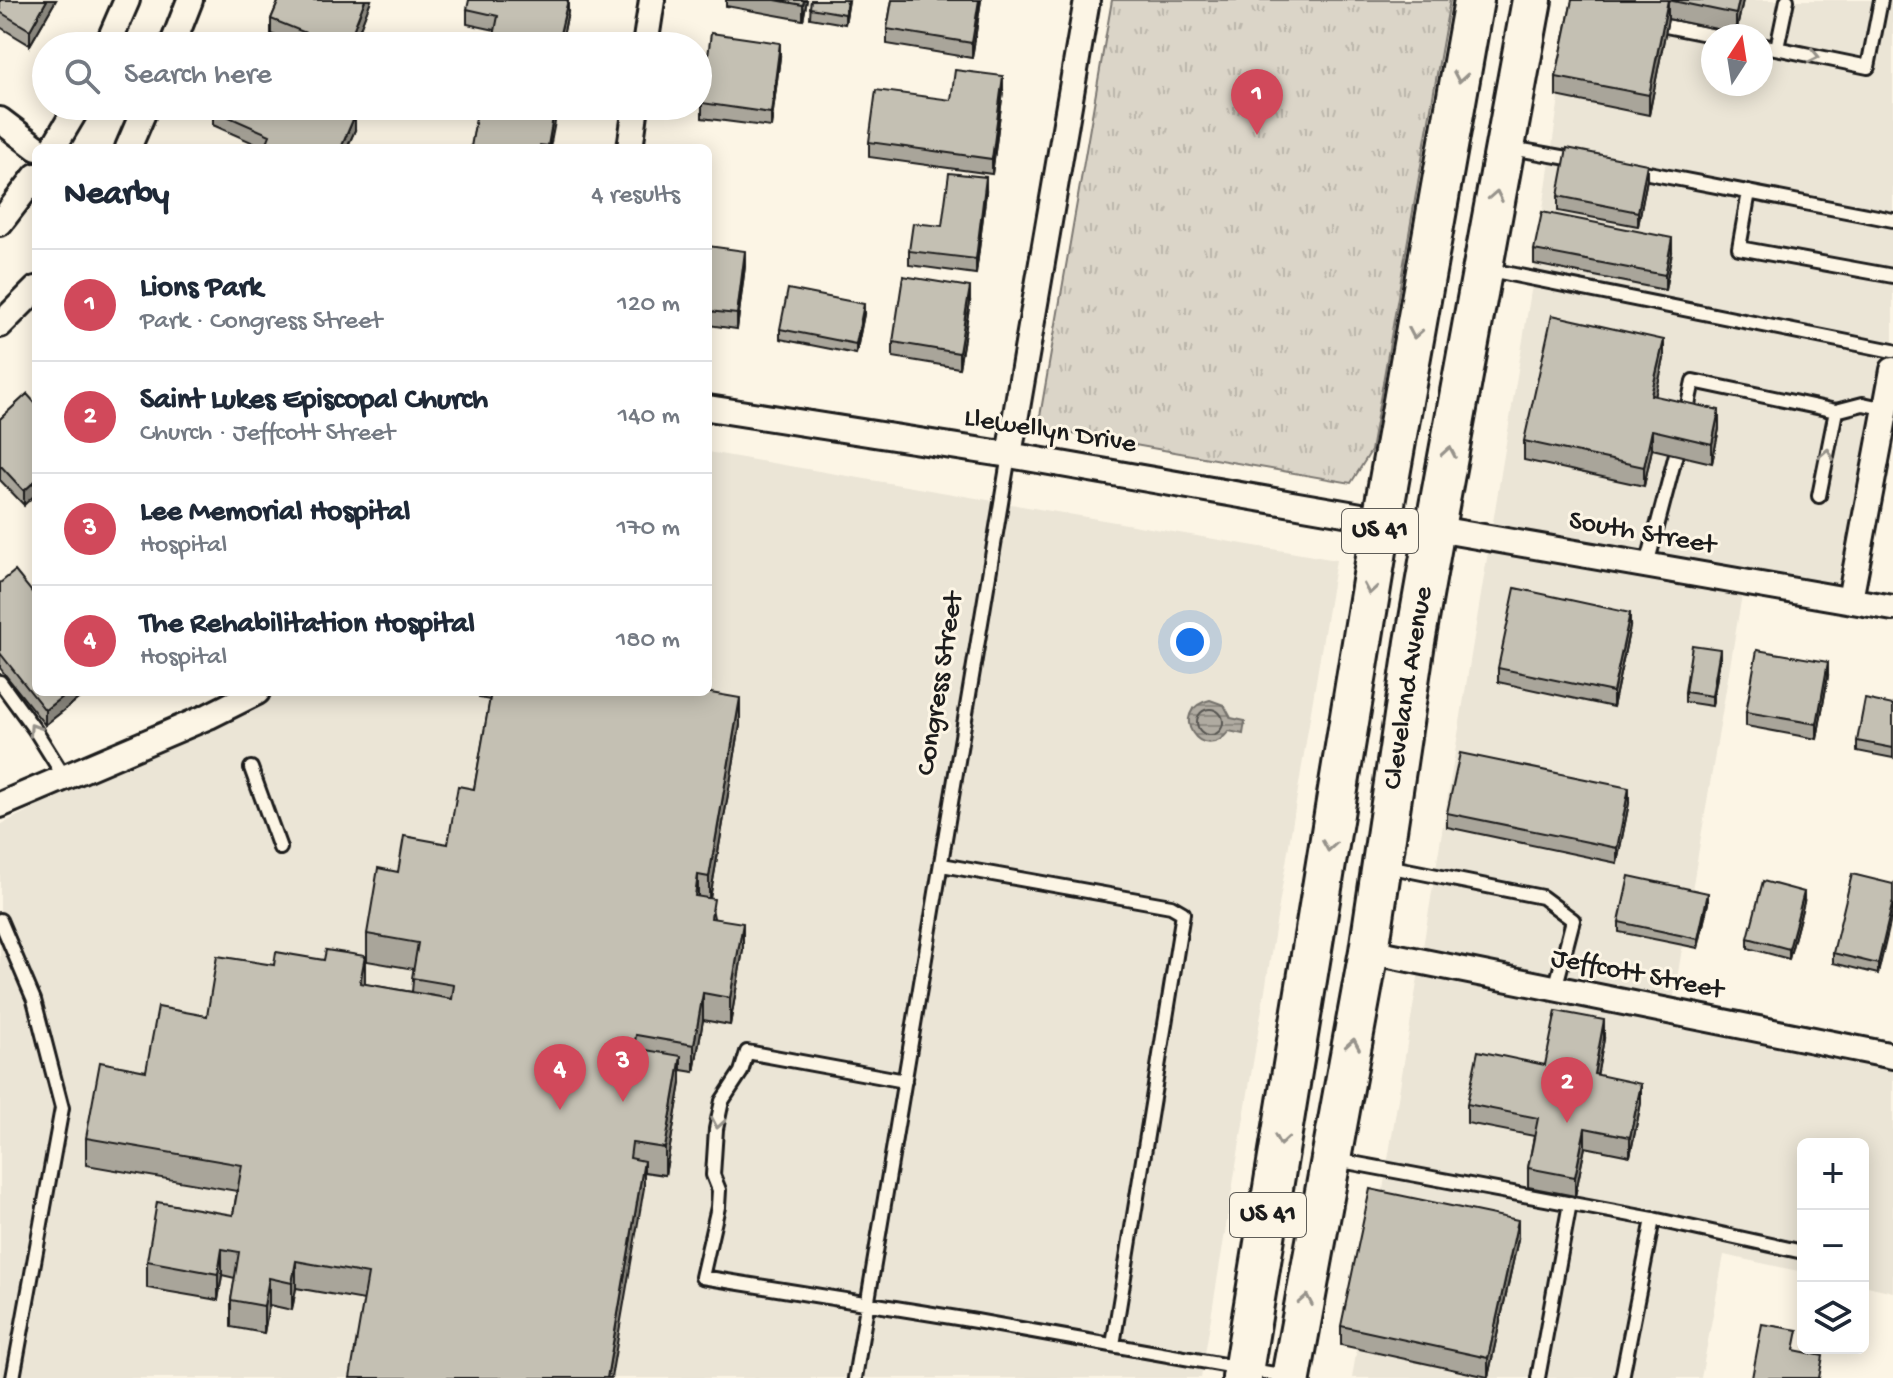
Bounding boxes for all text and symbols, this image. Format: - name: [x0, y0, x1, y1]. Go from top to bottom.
- north arrow: [1701, 24, 1773, 96]
- search box: [32, 32, 712, 120]
- one-way arrow: [1807, 47, 1821, 64]
- icon: search: [60, 54, 104, 98]
- text: Search here: [124, 59, 272, 94]
- pin: 1: [1231, 69, 1283, 135]
- one-way arrow: [1453, 70, 1470, 84]
- text: Nearby: [64, 176, 169, 216]
- text: 4 results: [591, 181, 680, 212]
- one-way arrow: [1487, 189, 1504, 203]
- text: Lions Park: [140, 272, 263, 307]
- text: 1: [85, 290, 95, 321]
- text: 120 m: [617, 290, 680, 321]
- text: Park · Congress Street: [140, 307, 382, 338]
- one-way arrow: [1407, 326, 1424, 340]
- text: Saint Lukes Episcopal Church: [140, 384, 488, 419]
- text: 2: [84, 402, 96, 433]
- text: 140 m: [618, 402, 680, 433]
- street label: Llewellyn Drive: [961, 402, 1139, 462]
- text: Church · Jeffcott Street: [140, 419, 395, 450]
- one-way arrow: [1439, 445, 1456, 458]
- one-way arrow: [1818, 447, 1835, 461]
- text: Lee Memorial Hospital: [140, 496, 410, 531]
- street label: South Street: [1566, 505, 1720, 564]
- road number: US 41: [1342, 509, 1418, 553]
- text: 3: [83, 514, 97, 545]
- text: 170 m: [617, 514, 680, 545]
- text: Hospital: [140, 531, 227, 562]
- one-way arrow: [1363, 582, 1380, 596]
- street label: Cleveland Avenue: [1377, 583, 1441, 792]
- street label: Congress Street: [910, 587, 972, 778]
- text: The Rehabilitation Hospital: [140, 608, 475, 643]
- your location: [1170, 622, 1210, 662]
- text: 4: [84, 626, 96, 657]
- text: 180 m: [616, 626, 680, 657]
- text: Hospital: [140, 643, 227, 674]
- one-way arrow: [29, 723, 44, 737]
- one-way arrow: [1321, 839, 1338, 852]
- street label: Jeffcott Street: [1548, 942, 1728, 1008]
- pin: 3: [597, 1036, 649, 1102]
- one-way arrow: [1343, 1038, 1360, 1051]
- pin: 4: [534, 1044, 586, 1110]
- pin: 2: [1541, 1057, 1593, 1123]
- one-way arrow: [710, 1116, 727, 1130]
- one-way arrow: [1273, 1133, 1290, 1147]
- map controls: [1797, 1138, 1869, 1354]
- button: +: [1797, 1138, 1869, 1210]
- road number: US 41: [1230, 1193, 1306, 1237]
- button: −: [1797, 1210, 1869, 1282]
- button: layers: [1797, 1282, 1869, 1354]
- one-way arrow: [1297, 1294, 1314, 1307]

